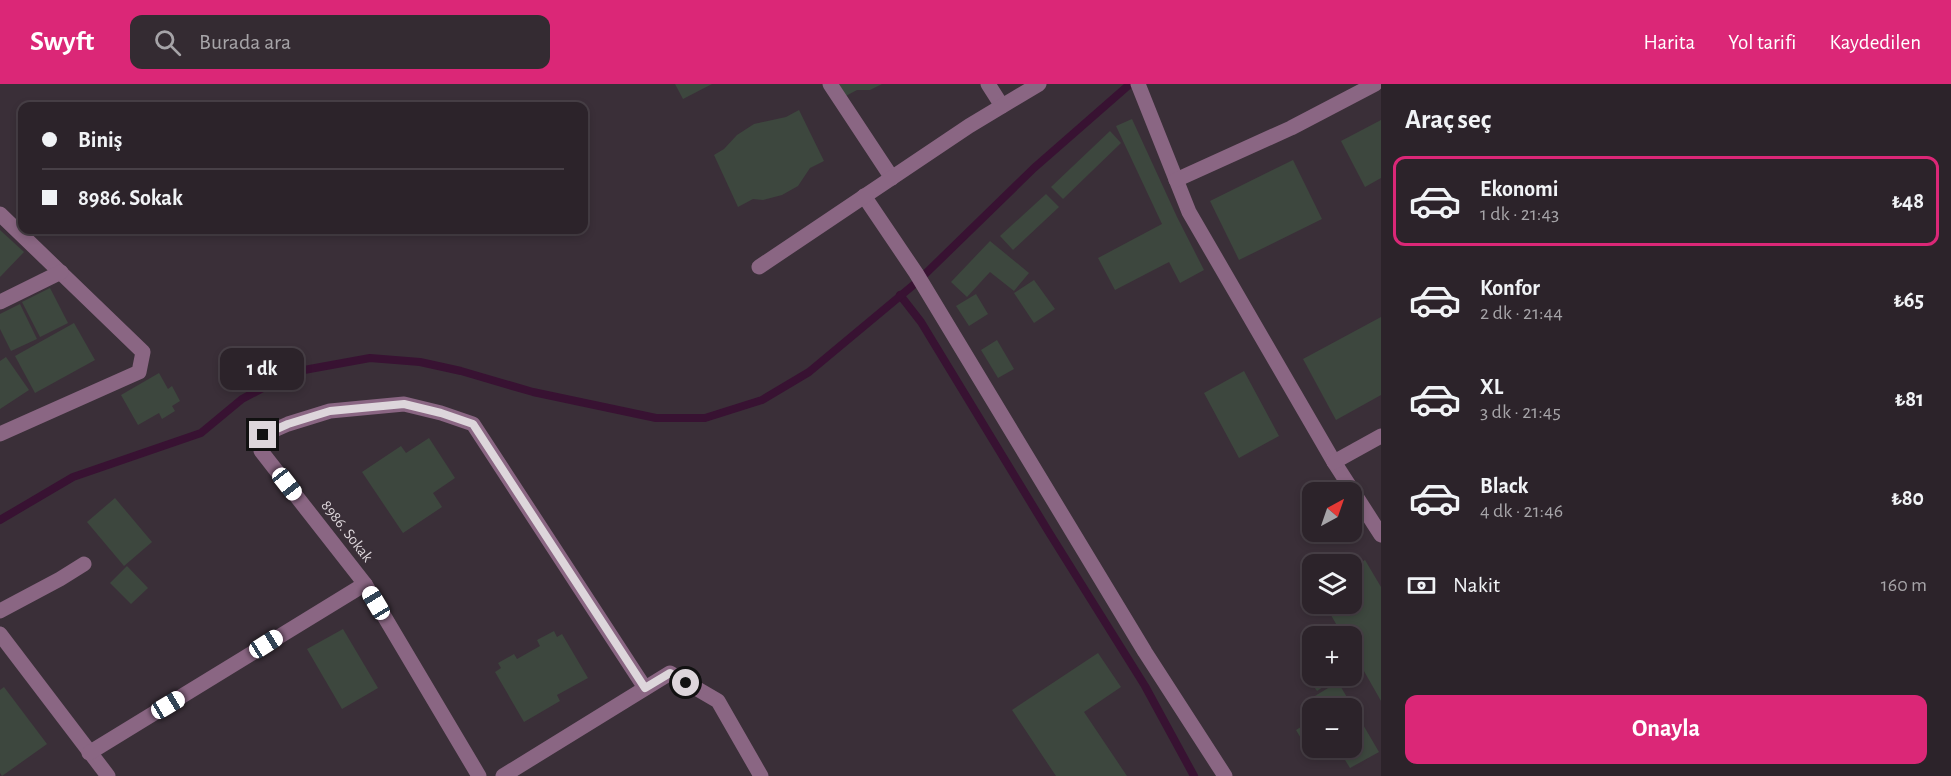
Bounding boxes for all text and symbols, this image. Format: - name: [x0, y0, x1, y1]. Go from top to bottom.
- search box: [130, 15, 550, 69]
- icon: search: [151, 26, 184, 59]
- text: Swyft: [30, 28, 94, 56]
- text: Burada ara: [199, 31, 291, 53]
- text: Harita: [1643, 32, 1695, 53]
- text: Yol tarifi: [1728, 32, 1796, 53]
- text: Kaydedilen: [1829, 32, 1921, 53]
- text: Araç seç: [1405, 106, 1491, 133]
- text: Biniş: [78, 129, 122, 151]
- icon: car: [1408, 174, 1462, 228]
- text: Ekonomi: [1480, 178, 1559, 200]
- text: 8986. Sokak: [78, 187, 183, 209]
- text: ₺48: [1892, 190, 1924, 212]
- text: 1 dk · 21:43: [1480, 204, 1559, 224]
- icon: car: [1408, 273, 1462, 327]
- text: Konfor: [1480, 277, 1540, 299]
- text: ₺65: [1894, 289, 1924, 311]
- text: 2 dk · 21:44: [1480, 303, 1563, 323]
- callout: 1 dk: [221, 348, 305, 390]
- text: 1 dk: [247, 359, 277, 379]
- icon: car: [1408, 372, 1462, 426]
- text: XL: [1480, 376, 1503, 398]
- text: ₺81: [1895, 388, 1924, 410]
- text: 3 dk · 21:45: [1480, 402, 1561, 422]
- route end: [249, 421, 276, 448]
- car: [269, 464, 305, 504]
- icon: car: [1408, 471, 1462, 525]
- text: Black: [1480, 475, 1528, 497]
- north arrow: [1302, 482, 1362, 542]
- map controls: [1302, 482, 1362, 758]
- text: ₺80: [1891, 487, 1924, 509]
- street label: 8986. Sokak: [318, 497, 376, 565]
- text: 4 dk · 21:46: [1480, 501, 1563, 521]
- button: layers: [1302, 554, 1362, 614]
- icon: cash: [1405, 569, 1438, 602]
- text: Nakit: [1453, 574, 1500, 596]
- text: 160 m: [1881, 575, 1927, 595]
- car: [359, 583, 393, 623]
- button: +: [1302, 626, 1362, 686]
- car: [246, 627, 286, 661]
- route start: [672, 669, 699, 696]
- car: [148, 688, 188, 722]
- button: Onayla: [1405, 695, 1927, 764]
- button: −: [1302, 698, 1362, 758]

